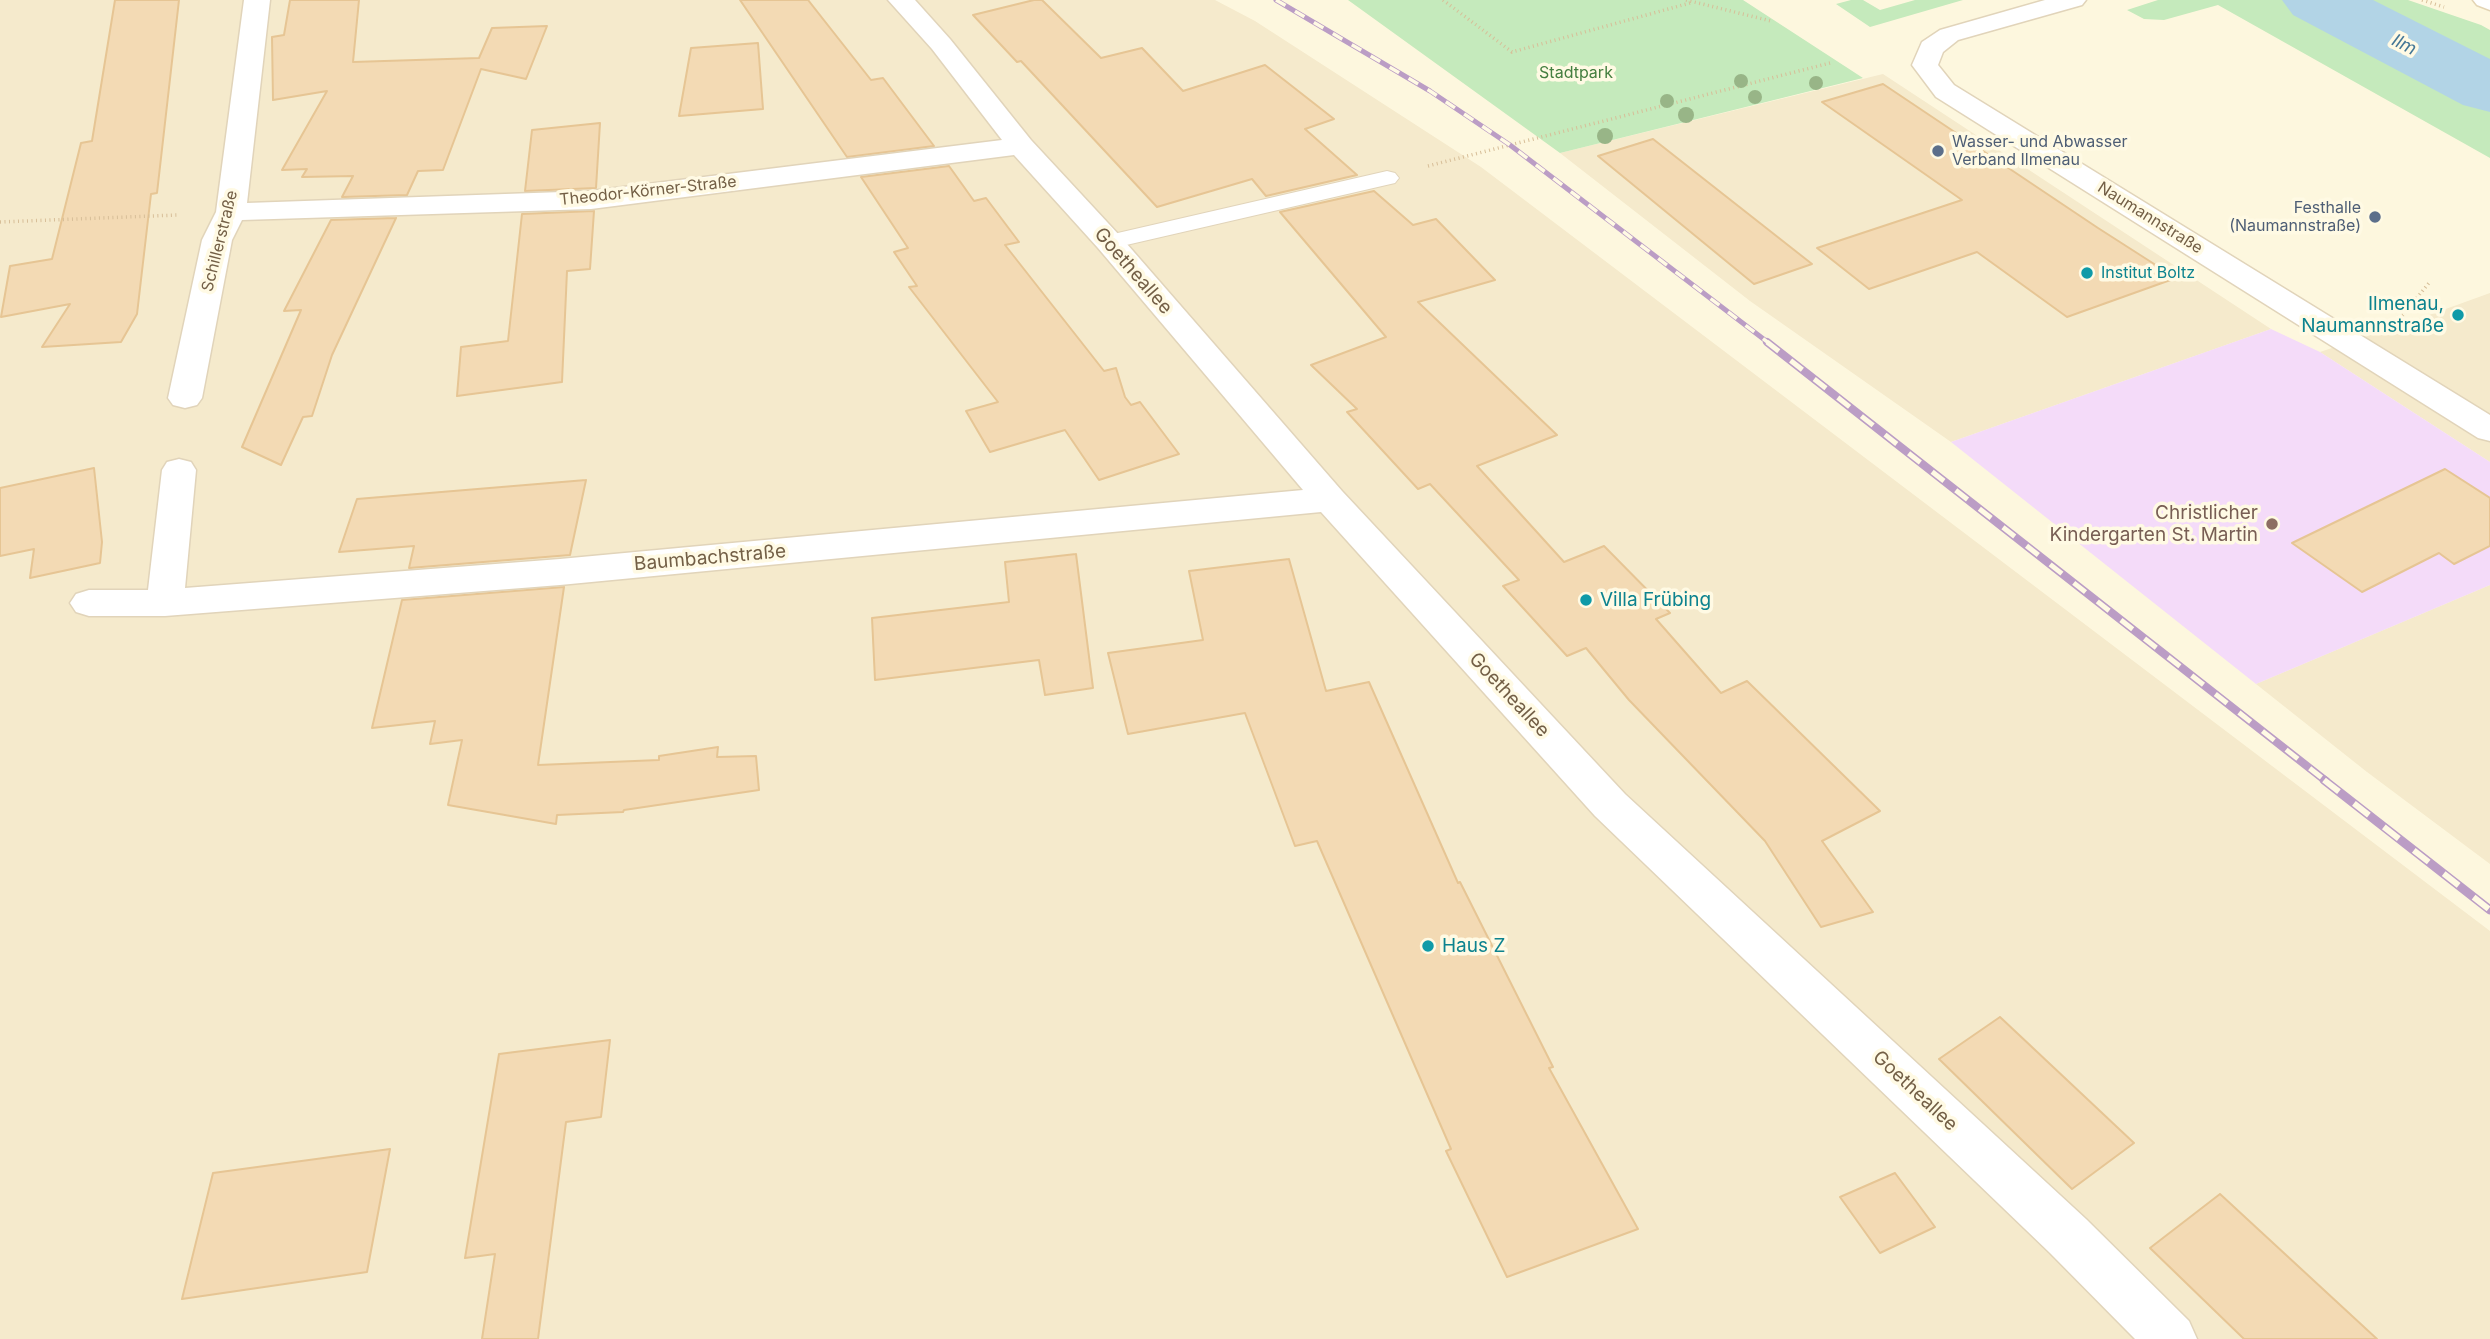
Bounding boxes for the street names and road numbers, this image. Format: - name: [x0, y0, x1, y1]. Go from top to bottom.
- street label: Theodor-Körner-Straße: [558, 172, 738, 210]
- street label: Naumannstraße: [2094, 178, 2206, 258]
- street label: Schillerstraße: [198, 188, 242, 294]
- street label: Goetheallee: [1089, 223, 1177, 319]
- street label: Baumbachstraße: [633, 540, 787, 576]
- street label: Goetheallee: [1464, 648, 1554, 742]
- street label: Goetheallee: [1868, 1046, 1962, 1136]

